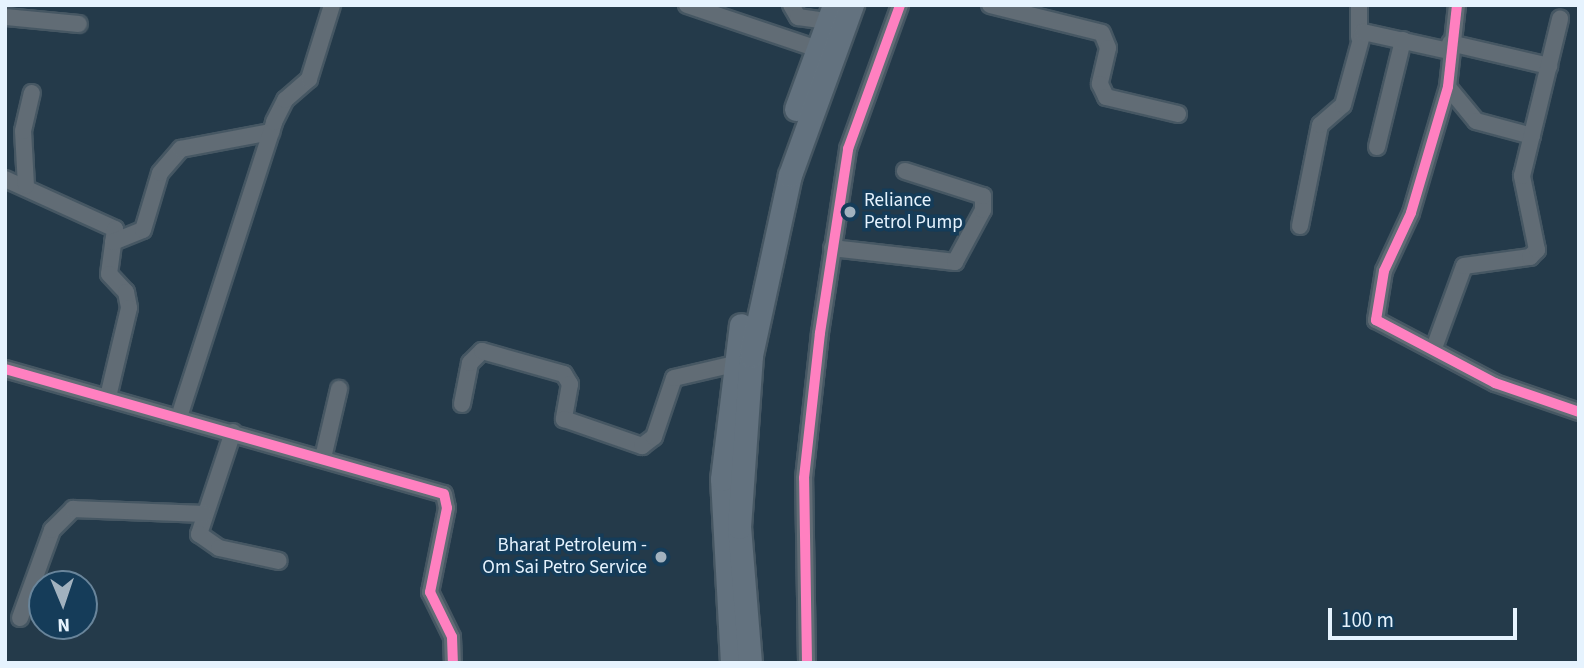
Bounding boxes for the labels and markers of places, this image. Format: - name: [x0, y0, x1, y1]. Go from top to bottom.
- place label: Reliance Petrol Pump: [864, 190, 963, 234]
- marker: Reliance Petrol Pump: [842, 204, 858, 220]
- place label: Bharat Petroleum - Om Sai Petro Service: [482, 535, 647, 579]
- marker: Bharat Petroleum - Om Sai Petro Service: [653, 549, 669, 565]

